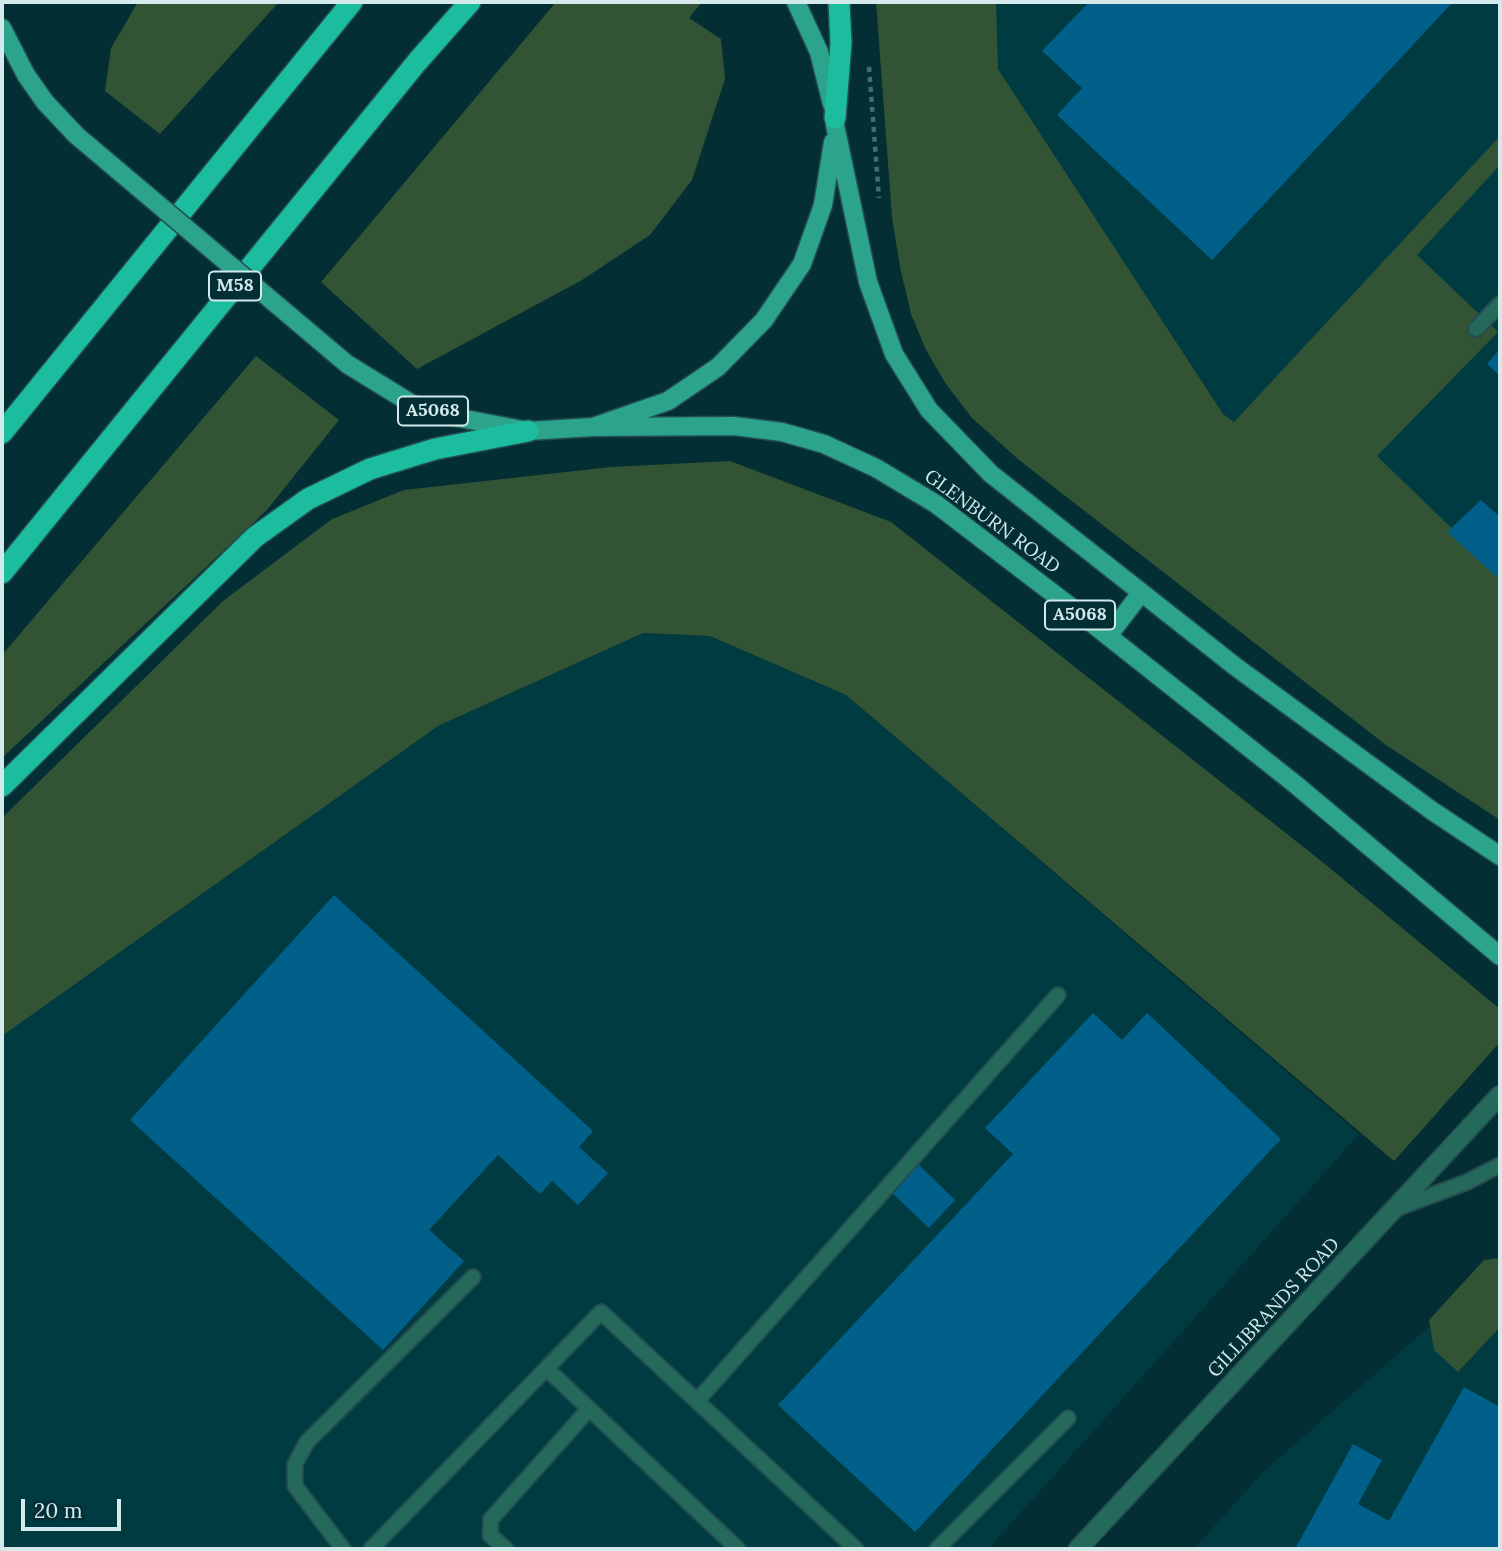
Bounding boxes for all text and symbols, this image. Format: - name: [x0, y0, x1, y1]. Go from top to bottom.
- road number: M58: [209, 272, 261, 300]
- road number: A5068: [398, 396, 468, 426]
- street label: GLENBURN ROAD: [920, 465, 1064, 579]
- road number: A5068: [1045, 600, 1115, 630]
- street label: GILLIBRANDS ROAD: [1203, 1233, 1345, 1383]
- scale bar: [24, 1484, 124, 1528]
- text: 20 m: [34, 1497, 83, 1524]

